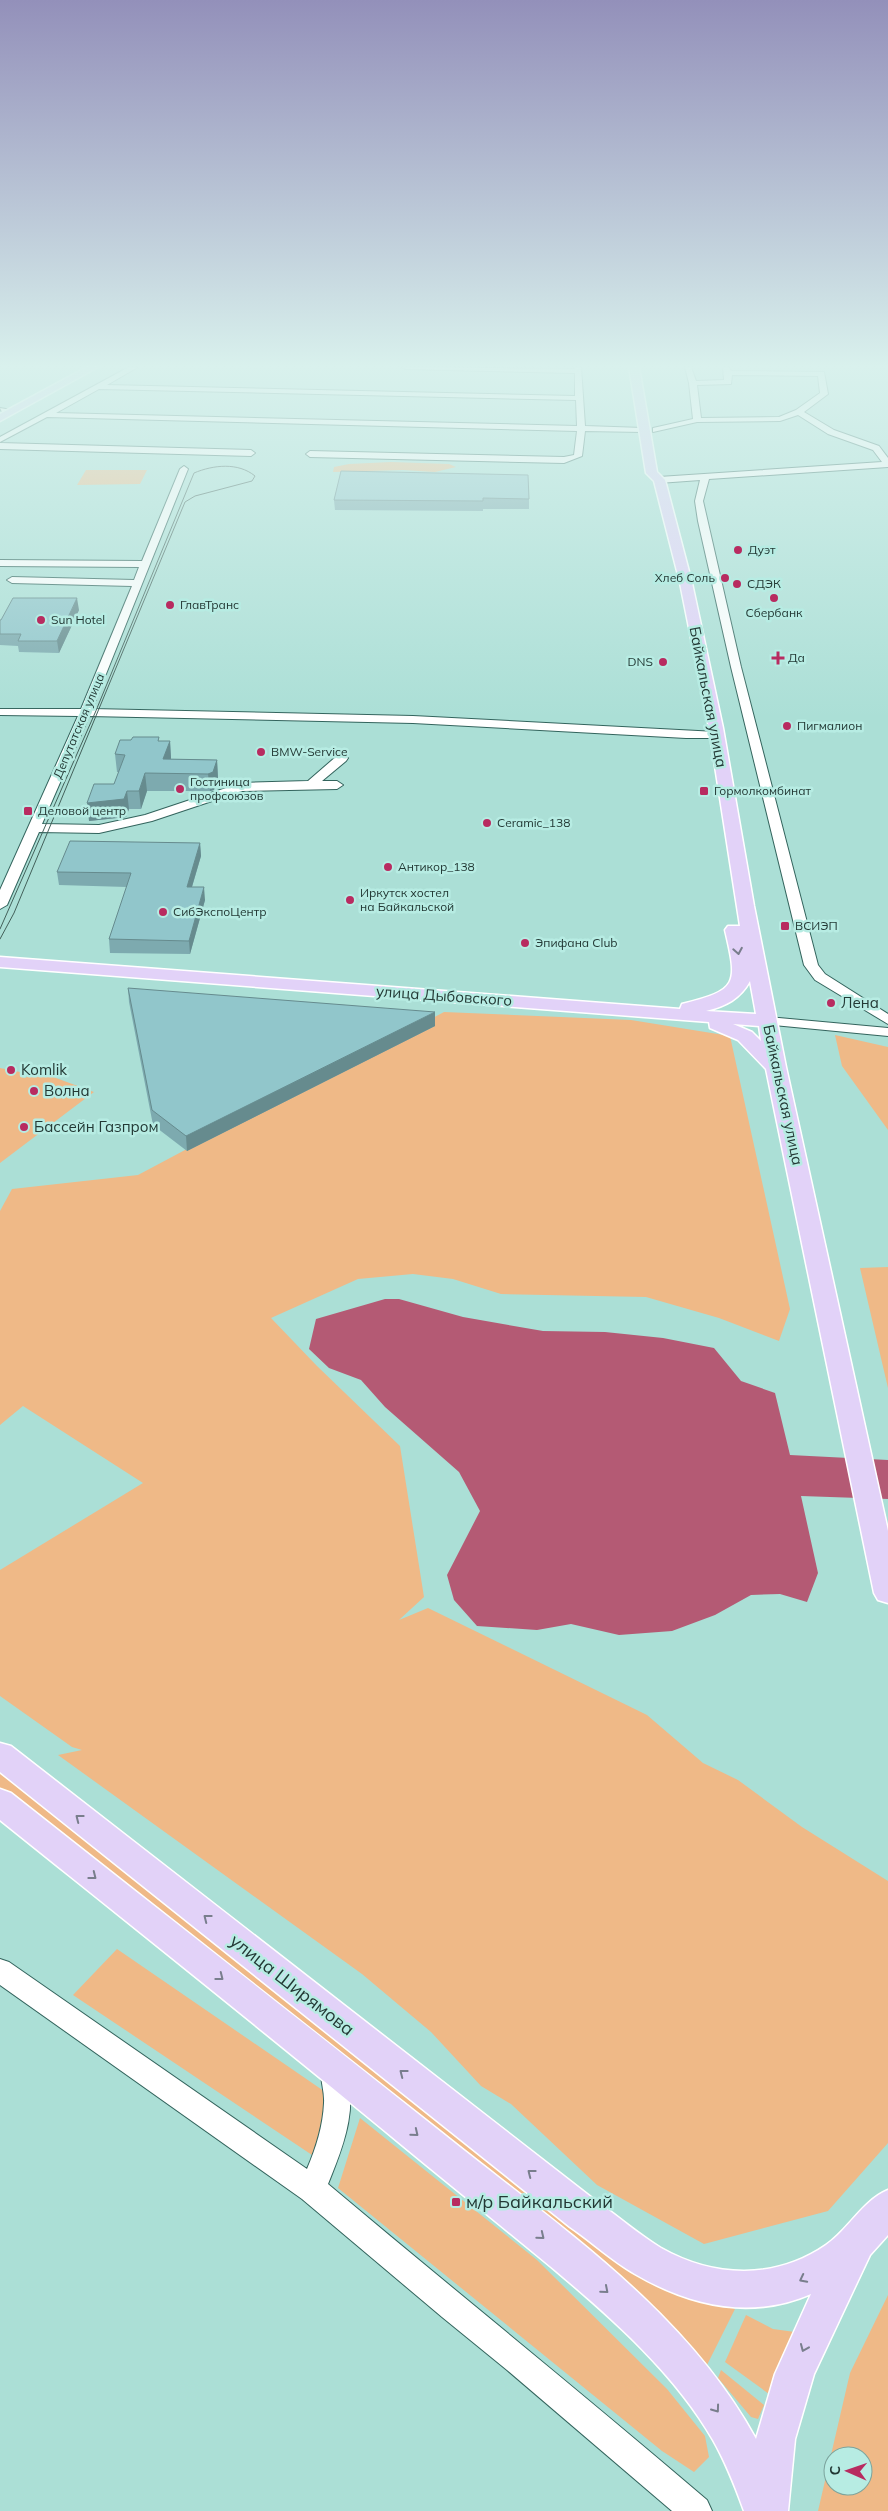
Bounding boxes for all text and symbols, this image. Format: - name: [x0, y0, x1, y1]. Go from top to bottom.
- place label: Дуэт: [748, 542, 776, 557]
- marker: Дуэт: [732, 544, 744, 556]
- place label: Хлеб Соль: [655, 570, 715, 585]
- marker: Хлеб Соль: [719, 572, 731, 584]
- place label: СДЭК: [747, 576, 781, 591]
- marker: СДЭК: [731, 578, 743, 590]
- marker: Сбербанк: [768, 592, 780, 604]
- place label: ГлавТранс: [180, 597, 239, 612]
- marker: ГлавТранс: [164, 599, 176, 611]
- place label: Сбербанк: [745, 605, 803, 620]
- place label: Sun Hotel: [51, 612, 105, 627]
- marker: Sun Hotel: [35, 614, 47, 626]
- street label: Байкальская улица: [686, 625, 731, 769]
- place label: Да: [788, 650, 805, 665]
- marker: Да: [772, 652, 784, 664]
- place label: DNS: [628, 654, 653, 669]
- marker: DNS: [657, 656, 669, 668]
- street label: Депутатская улица: [50, 671, 107, 781]
- place label: Пигмалион: [797, 718, 862, 733]
- marker: Пигмалион: [781, 720, 793, 732]
- place label: BMW-Service: [271, 744, 347, 759]
- marker: BMW-Service: [255, 746, 267, 758]
- place label: Гостиница профсоюзов: [190, 774, 264, 803]
- marker: Гостиница профсоюзов: [174, 783, 186, 795]
- place label: Гормолкомбинат: [714, 783, 812, 798]
- marker: Гормолкомбинат: [698, 785, 710, 797]
- place label: Деловой центр: [38, 803, 126, 818]
- marker: Деловой центр: [22, 805, 34, 817]
- place label: Сeramic_138: [497, 815, 570, 830]
- marker: Сeramic_138: [481, 817, 493, 829]
- place label: Антикор_138: [398, 859, 475, 874]
- marker: Антикор_138: [382, 861, 394, 873]
- place label: Иркутск хостел на Байкальской: [360, 885, 454, 914]
- marker: Иркутск хостел на Байкальской: [344, 894, 356, 906]
- place label: СибЭкспоЦентр: [173, 904, 267, 919]
- marker: СибЭкспоЦентр: [157, 906, 169, 918]
- place label: ВСИЭП: [795, 918, 838, 933]
- marker: ВСИЭП: [779, 920, 791, 932]
- place label: Эпифана Club: [535, 935, 618, 950]
- marker: Эпифана Club: [519, 937, 531, 949]
- one-way arrow: [732, 947, 743, 956]
- street label: улица Дыбовского: [375, 981, 513, 1010]
- place label: Лена: [841, 993, 879, 1012]
- marker: Лена: [825, 997, 837, 1009]
- street label: Байкальская улица: [759, 1023, 808, 1167]
- place label: Komlik: [21, 1060, 67, 1079]
- marker: Komlik: [5, 1064, 17, 1076]
- place label: Волна: [44, 1081, 90, 1100]
- marker: Волна: [28, 1085, 40, 1097]
- place label: Бассейн Газпром: [34, 1117, 159, 1136]
- marker: Бассейн Газпром: [18, 1121, 30, 1133]
- one-way arrow: [76, 1815, 85, 1823]
- one-way arrow: [87, 1870, 96, 1878]
- one-way arrow: [204, 1916, 213, 1924]
- street label: улица Ширямова: [225, 1929, 359, 2040]
- one-way arrow: [214, 1971, 223, 1979]
- one-way arrow: [400, 2070, 409, 2078]
- one-way arrow: [409, 2128, 418, 2136]
- one-way arrow: [528, 2171, 537, 2179]
- place label: м/р Байкальский: [466, 2190, 613, 2213]
- marker: м/р Байкальский: [450, 2196, 462, 2208]
- one-way arrow: [535, 2230, 544, 2238]
- one-way arrow: [799, 2272, 808, 2283]
- one-way arrow: [600, 2284, 609, 2293]
- one-way arrow: [800, 2343, 810, 2352]
- one-way arrow: [710, 2403, 718, 2412]
- north arrow: [823, 2446, 873, 2496]
- text: С: [826, 2465, 844, 2476]

